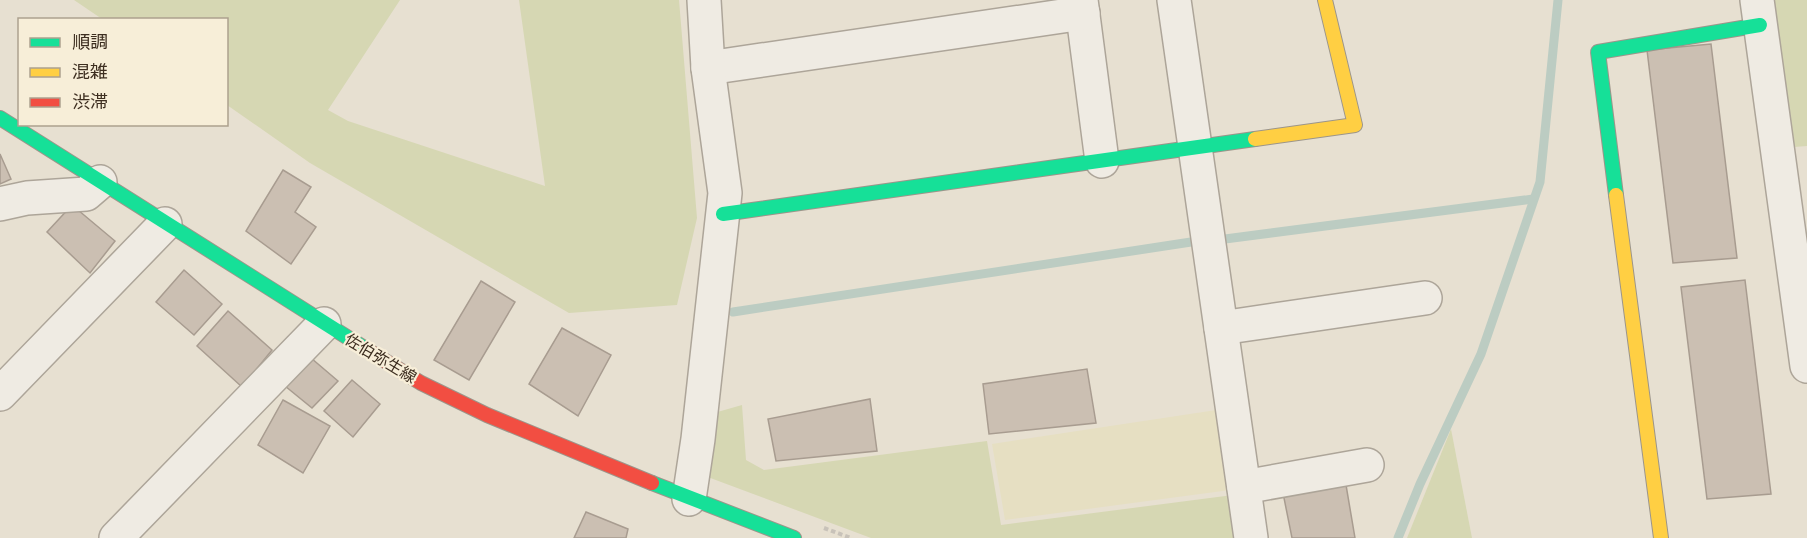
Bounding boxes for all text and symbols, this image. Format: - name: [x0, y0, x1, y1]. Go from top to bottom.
- legend: [18, 18, 228, 126]
- text: 順調: [72, 30, 108, 53]
- text: 混雑: [72, 60, 108, 83]
- text: 渋滞: [72, 90, 108, 113]
- street label: 佐伯弥生線: [342, 329, 420, 387]

